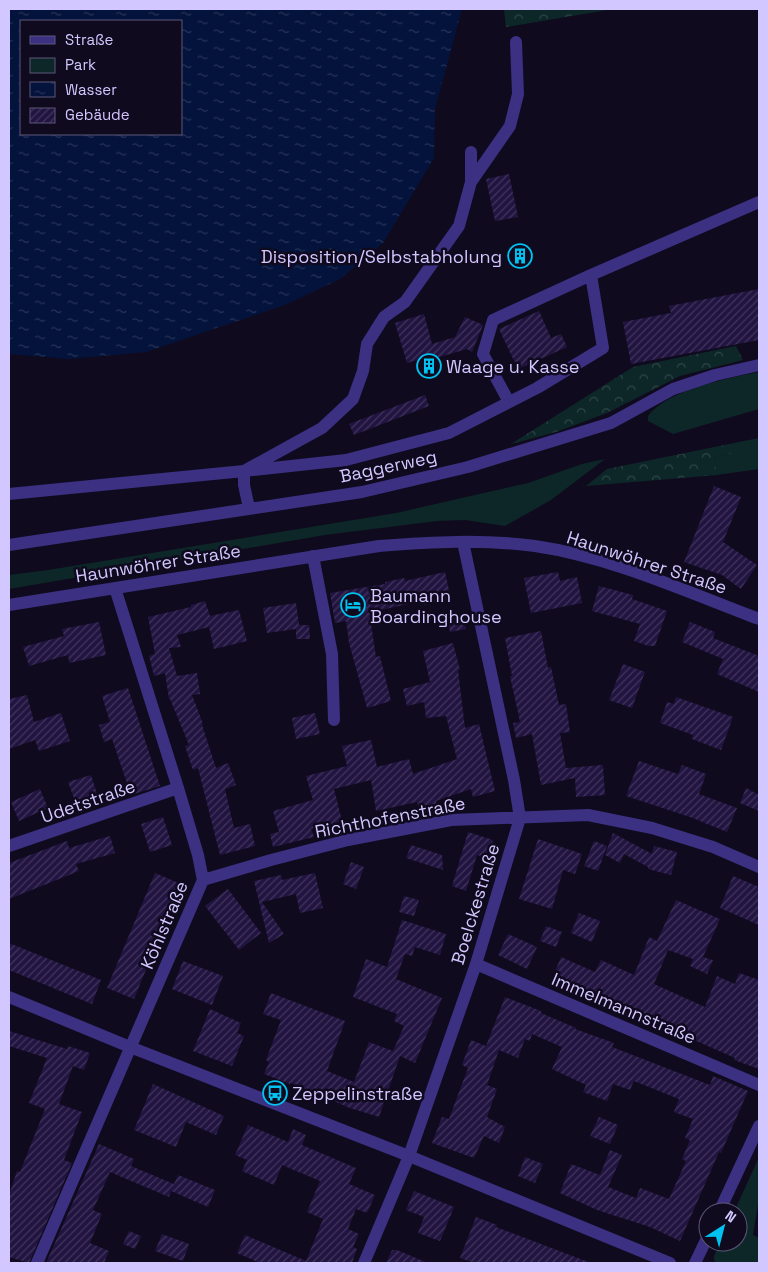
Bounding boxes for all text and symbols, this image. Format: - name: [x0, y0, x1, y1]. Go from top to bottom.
- legend: [20, 20, 182, 135]
- text: Straße: [65, 30, 114, 49]
- text: Park: [65, 55, 96, 74]
- text: Wasser: [65, 80, 117, 99]
- text: Gebäude: [65, 105, 130, 124]
- building icon: Disposition/Selbstabholung: [507, 243, 533, 269]
- place label: Disposition/Selbstabholung: [261, 245, 502, 268]
- building icon: Waage u. Kasse: [416, 353, 442, 379]
- place label: Waage u. Kasse: [446, 355, 579, 378]
- street label: Baggerweg: [337, 444, 439, 488]
- street label: Haunwöhrer Straße: [564, 525, 730, 599]
- street label: Haunwöhrer Straße: [74, 539, 242, 587]
- place label: Baumann Boardinghouse: [370, 584, 502, 628]
- hotel icon: Baumann Boardinghouse: [340, 592, 366, 618]
- street label: Udetstraße: [38, 774, 138, 828]
- street label: Richthofenstraße: [313, 791, 467, 843]
- street label: Boelckestraße: [446, 841, 504, 967]
- street label: Köhlstraße: [135, 877, 193, 973]
- street label: Immelmannstraße: [548, 967, 700, 1049]
- bus stop icon: Zeppelinstraße: [262, 1080, 288, 1106]
- place label: Zeppelinstraße: [292, 1082, 423, 1105]
- north arrow: [698, 1202, 748, 1252]
- text: N: [722, 1206, 740, 1227]

